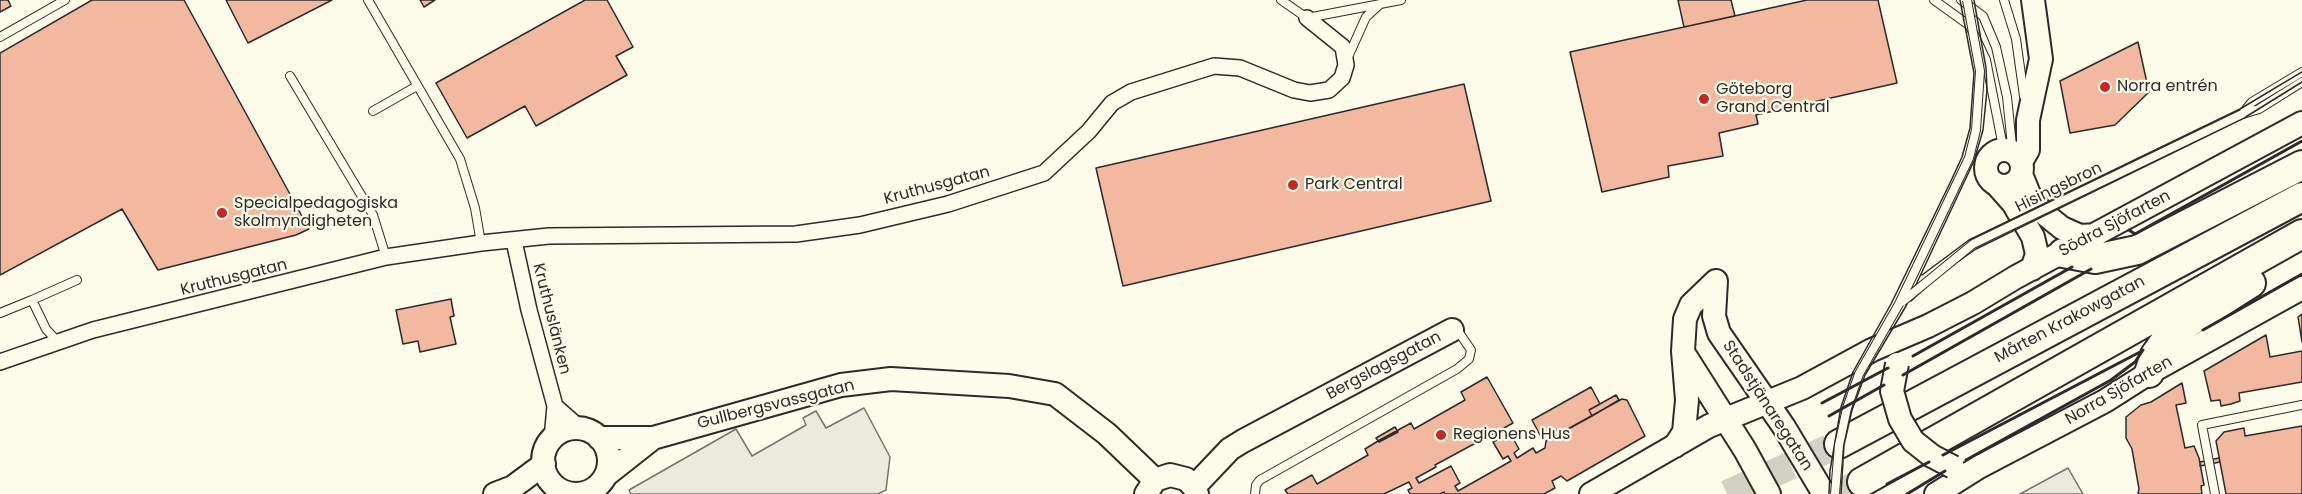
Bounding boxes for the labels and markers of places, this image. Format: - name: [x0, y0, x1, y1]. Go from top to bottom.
- place label: Norra entrén: [2117, 77, 2218, 97]
- place label: Göteborg Grand Central: [1716, 80, 1830, 118]
- marker: Norra entrén: [2098, 80, 2112, 94]
- marker: Göteborg Grand Central: [1697, 92, 1711, 106]
- place label: Park Central: [1305, 175, 1403, 195]
- marker: Park Central: [1286, 178, 1300, 192]
- place label: Specialpedagogiska skolmyndigheten: [234, 194, 398, 232]
- marker: Specialpedagogiska skolmyndigheten: [215, 206, 229, 220]
- place label: Regionens Hus: [1453, 425, 1570, 445]
- marker: Regionens Hus: [1434, 428, 1448, 442]

